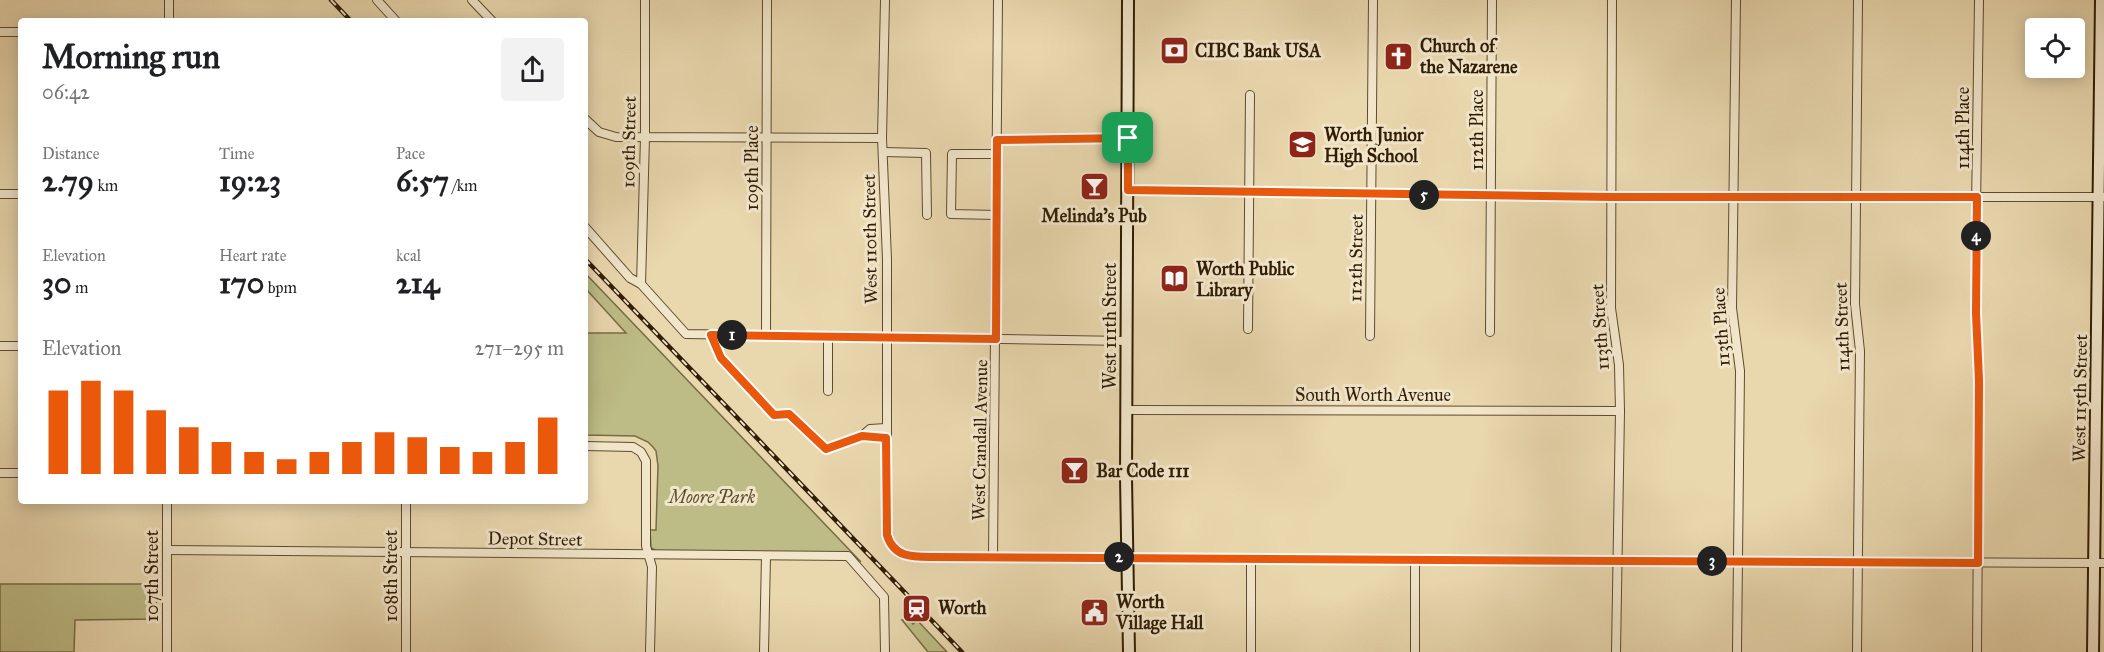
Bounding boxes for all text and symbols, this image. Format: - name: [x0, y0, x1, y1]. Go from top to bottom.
- map controls: [2025, 18, 2085, 78]
- button: locate: [2025, 18, 2085, 78]
- bank icon: CIBC Bank USA: [1158, 35, 1190, 67]
- place label: Church of the Nazarene: [1419, 35, 1518, 78]
- text: Morning run: [42, 37, 220, 77]
- button: share: [501, 38, 564, 101]
- place label: CIBC Bank USA: [1195, 40, 1322, 62]
- church icon: Church of the Nazarene: [1383, 40, 1415, 72]
- text: 06:42: [42, 80, 90, 104]
- street label: 114th Place: [1952, 87, 1974, 169]
- street label: 112th Place: [1466, 89, 1488, 171]
- street label: 109th Street: [617, 95, 641, 188]
- pin: [1102, 112, 1153, 163]
- icon: arrive: [1111, 121, 1144, 154]
- place label: Worth Junior High School: [1324, 124, 1425, 168]
- street label: 109th Place: [741, 125, 763, 211]
- school or university icon: Worth Junior High School: [1287, 129, 1319, 161]
- text: Distance: [42, 144, 99, 163]
- text: Time: [219, 144, 254, 163]
- text: Pace: [396, 144, 425, 163]
- text: 2.79: [42, 163, 94, 199]
- text: 19:23: [219, 163, 281, 199]
- text: 6:57: [396, 163, 449, 199]
- bar icon: Melinda's Pub: [1078, 171, 1110, 203]
- street label: West 110th Street: [858, 173, 882, 304]
- text: km: [94, 176, 118, 195]
- text: /km: [449, 176, 478, 195]
- pin: 5: [1409, 180, 1439, 210]
- text: 5: [1420, 185, 1428, 204]
- place label: Melinda's Pub: [1041, 205, 1147, 227]
- street label: 112th Street: [1344, 213, 1368, 302]
- pin: 4: [1961, 221, 1991, 251]
- text: 4: [1972, 226, 1980, 245]
- text: Elevation: [42, 246, 106, 265]
- text: Heart rate: [219, 246, 286, 265]
- text: kcal: [396, 246, 421, 265]
- place label: Worth Public Library: [1196, 258, 1295, 302]
- street label: West 111th Street: [1099, 262, 1121, 389]
- library icon: Worth Public Library: [1159, 263, 1191, 295]
- text: 30: [42, 265, 71, 301]
- text: 170: [219, 265, 264, 301]
- text: 214: [396, 265, 439, 301]
- text: m: [71, 278, 88, 297]
- text: bpm: [264, 278, 297, 297]
- street label: 114th Street: [1829, 281, 1855, 372]
- street label: 113th Street: [1586, 283, 1614, 371]
- street label: 113th Place: [1707, 287, 1735, 367]
- pin: 1: [717, 320, 747, 350]
- text: 1: [729, 325, 735, 344]
- street label: West 115th Street: [2068, 333, 2092, 462]
- text: Elevation: [42, 336, 121, 360]
- text: 271–295 m: [475, 336, 564, 360]
- street label: West Crandall Avenue: [968, 359, 992, 521]
- street label: South Worth Avenue: [1295, 384, 1451, 406]
- bar icon: Bar Code 111: [1059, 455, 1091, 487]
- place label: Bar Code 111: [1096, 460, 1189, 482]
- park label: Moore Park: [667, 486, 755, 508]
- street label: Depot Street: [487, 527, 583, 551]
- street label: 107th Street: [141, 529, 163, 622]
- street label: 108th Street: [380, 529, 402, 622]
- pin: 2: [1104, 542, 1134, 572]
- pin: 3: [1697, 546, 1727, 576]
- text: 2: [1115, 547, 1123, 566]
- text: 3: [1709, 551, 1715, 570]
- place label: Worth Village Hall: [1115, 591, 1205, 635]
- station icon: Worth: [901, 592, 933, 624]
- public building icon: Worth Village Hall: [1079, 596, 1111, 628]
- place label: Worth: [938, 597, 988, 619]

